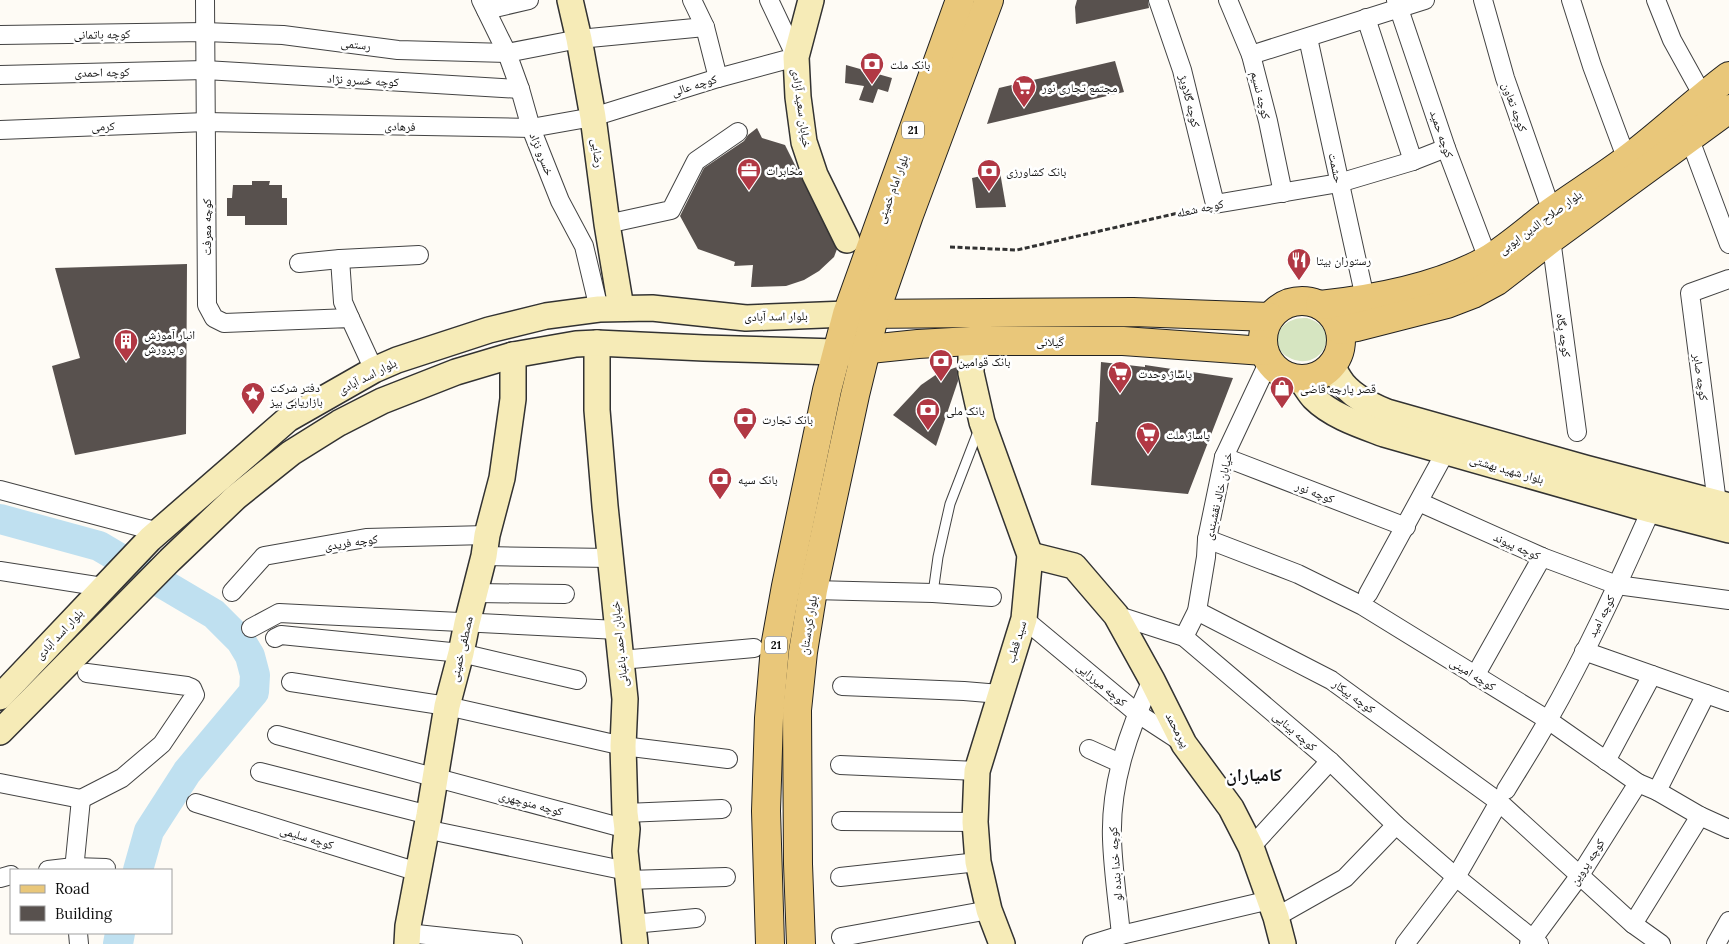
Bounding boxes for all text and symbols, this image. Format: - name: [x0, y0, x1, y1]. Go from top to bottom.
- street label: کوچه باتمانی: [73, 26, 131, 42]
- street label: رستمی: [340, 35, 372, 53]
- bank icon: بانک ملت: [859, 51, 885, 85]
- place label: بانک ملت: [890, 57, 930, 72]
- street label: کوچه احمدی: [74, 64, 130, 80]
- street label: خیابان سعید آزادی: [789, 67, 815, 149]
- street label: کوچه نسیم: [1247, 70, 1274, 121]
- street label: کوچه خسرو نژاد: [327, 71, 399, 89]
- street label: کوچه عالی: [669, 71, 719, 99]
- street label: کوچه گلاویژ: [1176, 72, 1204, 129]
- supermarket icon: مجتمع تجاری نور: [1011, 74, 1037, 108]
- place label: مجتمع تجاری نور: [1041, 80, 1118, 95]
- street label: کوچه تعاون: [1499, 80, 1531, 134]
- street label: کوچه حمید: [1427, 108, 1457, 160]
- street label: کرمی: [91, 118, 115, 134]
- street label: فرهادی: [384, 118, 416, 134]
- road number: 21: [902, 122, 924, 138]
- street label: خسرو نژاد: [527, 130, 558, 178]
- street label: رضایی: [589, 137, 607, 169]
- street label: حشمت: [1326, 152, 1347, 185]
- street label: بلوار امام خمینی: [873, 153, 912, 226]
- office icon: مخابرات: [736, 157, 762, 191]
- bank icon: بانک کشاورزی: [976, 158, 1002, 192]
- place label: مخابرات: [766, 163, 803, 178]
- place label: بانک کشاورزی: [1006, 164, 1066, 179]
- street label: بلوار صلاح الدین ایوبی: [1495, 187, 1585, 258]
- street label: کوچه شعله: [1175, 196, 1225, 220]
- street label: کوچه معرفت: [199, 199, 214, 255]
- restaurant icon: رستوران بیتا: [1286, 247, 1312, 281]
- place label: رستوران بیتا: [1316, 253, 1371, 268]
- street label: بلوار اسد آبادی: [744, 308, 808, 324]
- street label: کوچه پگاه: [1553, 312, 1575, 358]
- place label: انبار آموزش و پرورش: [144, 327, 195, 356]
- building icon: انبار آموزش و پرورش: [113, 328, 139, 362]
- street label: گیلانی: [1036, 334, 1064, 349]
- bank icon: بانک قوامین: [928, 348, 954, 382]
- street label: کوچه صابر: [1690, 351, 1712, 402]
- place label: بانک قوامین: [958, 354, 1010, 369]
- street label: بلوار اسد آبادی: [335, 355, 399, 397]
- supermarket icon: پاساژ وحدت: [1107, 360, 1133, 394]
- place label: پاساژ وحدت: [1138, 366, 1193, 381]
- shop icon: قصر پارچه قاضی: [1269, 375, 1295, 409]
- place label: دفتر شرکت بازاریابی بیز: [269, 380, 323, 409]
- place icon: دفتر شرکت بازاریابی بیز: [240, 381, 266, 415]
- place label: قصر پارچه قاضی: [1300, 381, 1376, 396]
- bank icon: بانک ملی: [915, 397, 941, 431]
- place label: بانک ملی: [946, 403, 985, 418]
- bank icon: بانک تجارت: [732, 406, 758, 440]
- place label: بانک تجارت: [762, 412, 813, 427]
- supermarket icon: پاساژ ملت: [1135, 421, 1161, 455]
- place label: پاساژ ملت: [1166, 427, 1211, 442]
- street label: خیابان خالد نقشبندی: [1201, 450, 1236, 541]
- street label: بلوار شهید بهشتی: [1468, 451, 1546, 487]
- bank icon: بانک سپه: [707, 466, 733, 500]
- place label: بانک سپه: [738, 472, 778, 487]
- street label: کوچه نور: [1293, 477, 1337, 506]
- street label: کوچه پیوند: [1491, 529, 1543, 563]
- street label: کوچه فریدی: [323, 531, 379, 553]
- street label: کوچه امید: [1584, 592, 1618, 640]
- street label: بلوار کردستان: [796, 594, 820, 656]
- street label: خیابان احمد باغبانی: [607, 600, 631, 688]
- street label: بلوار اسد آبادی: [32, 606, 86, 663]
- street label: مصطفی خمینی: [446, 615, 476, 683]
- street label: سید قطب: [1002, 619, 1030, 665]
- road number: 21: [765, 636, 787, 654]
- street label: کوچه امینی: [1447, 654, 1499, 694]
- street label: کوچه میرزایی: [1074, 659, 1130, 710]
- street label: کوچه پیکار: [1329, 675, 1378, 716]
- street label: کوچه بینایی: [1270, 708, 1320, 754]
- street label: پیرمحمد: [1162, 710, 1194, 751]
- district label: کامیاران: [1226, 763, 1282, 786]
- street label: کوچه منوچهری: [497, 787, 565, 819]
- street label: کوچه سلیمی: [278, 822, 336, 852]
- street label: کوچه خدا بنده لو: [1105, 826, 1125, 902]
- street label: کوچه پروین: [1566, 836, 1608, 888]
- legend: [10, 869, 172, 934]
- text: Road: [55, 879, 90, 898]
- text: Building: [55, 904, 113, 923]

